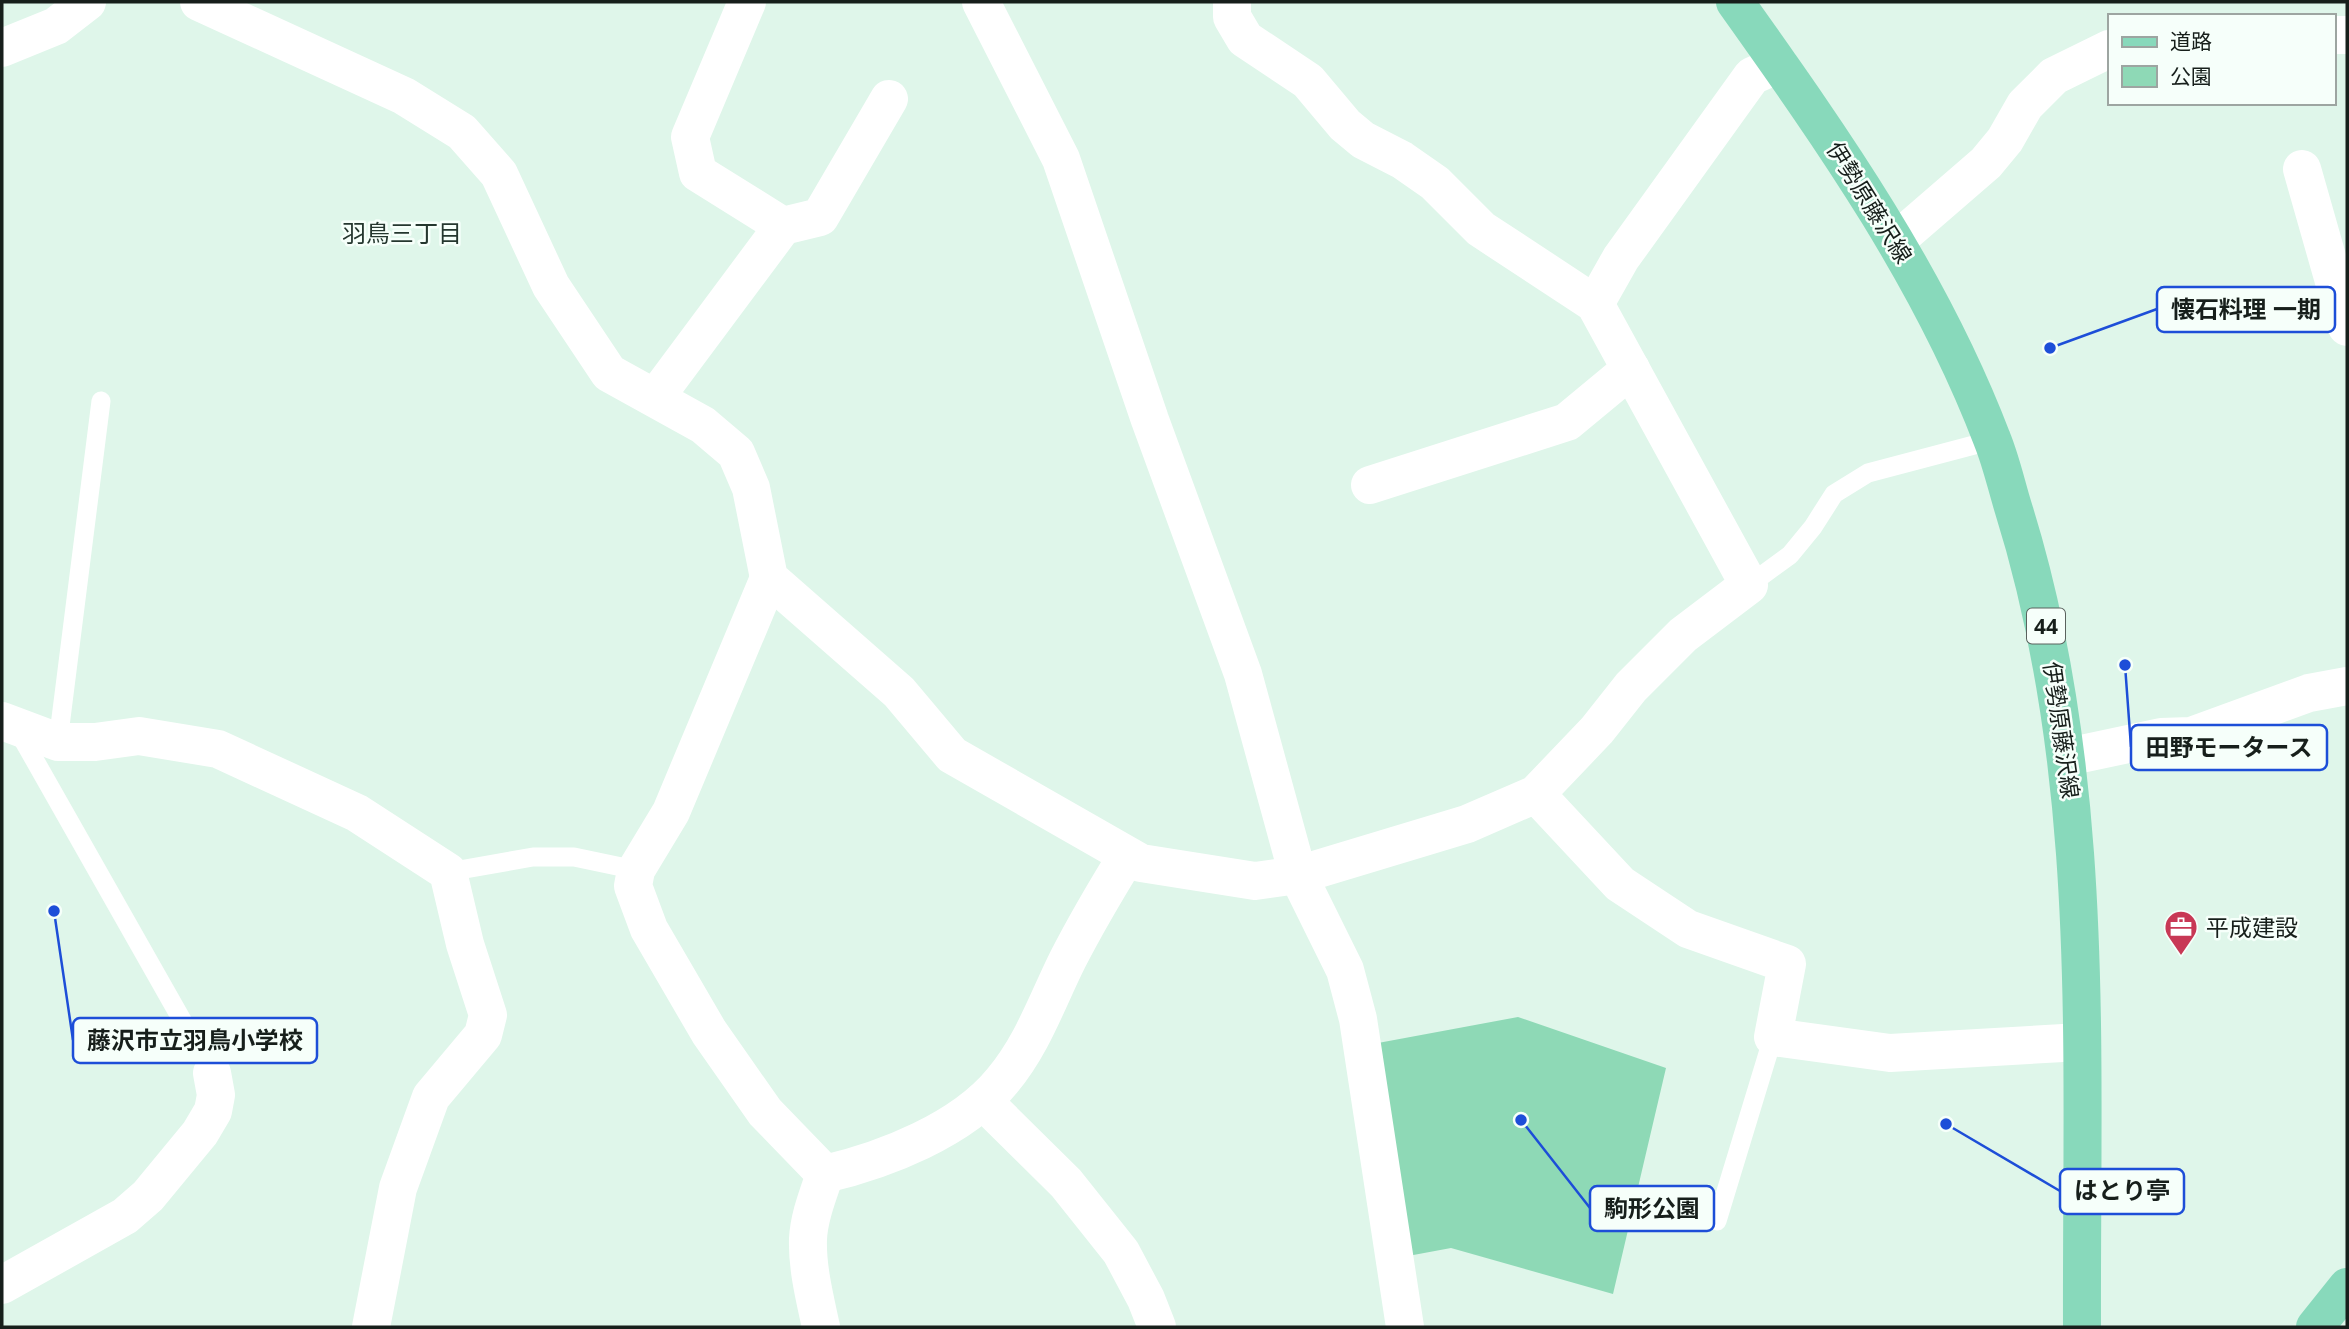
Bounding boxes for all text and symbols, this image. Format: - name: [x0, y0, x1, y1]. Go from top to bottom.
- legend: [2108, 14, 2335, 105]
- text: 道路: [2170, 27, 2212, 55]
- text: 公園: [2170, 62, 2212, 90]
- street label: 伊勢原藤沢線: [1820, 135, 1920, 269]
- district label: 羽鳥三丁目: [342, 216, 462, 249]
- callout: 懐石料理 一期: [2157, 287, 2335, 332]
- text: 懐石料理 一期: [2171, 292, 2321, 325]
- road number: 44: [2027, 608, 2065, 644]
- street label: 伊勢原藤沢線: [2037, 659, 2087, 801]
- callout: 田野モータース: [2131, 725, 2327, 770]
- text: 田野モータース: [2146, 730, 2312, 763]
- office icon: 平成建設: [2162, 908, 2200, 957]
- place label: 平成建設: [2206, 911, 2298, 943]
- callout: 藤沢市立羽鳥小学校: [73, 1018, 317, 1063]
- text: 藤沢市立羽鳥小学校: [87, 1023, 303, 1056]
- callout: はとり亭: [2060, 1169, 2184, 1214]
- text: はとり亭: [2074, 1173, 2170, 1206]
- callout: 駒形公園: [1590, 1186, 1714, 1231]
- text: 駒形公園: [1604, 1191, 1700, 1224]

